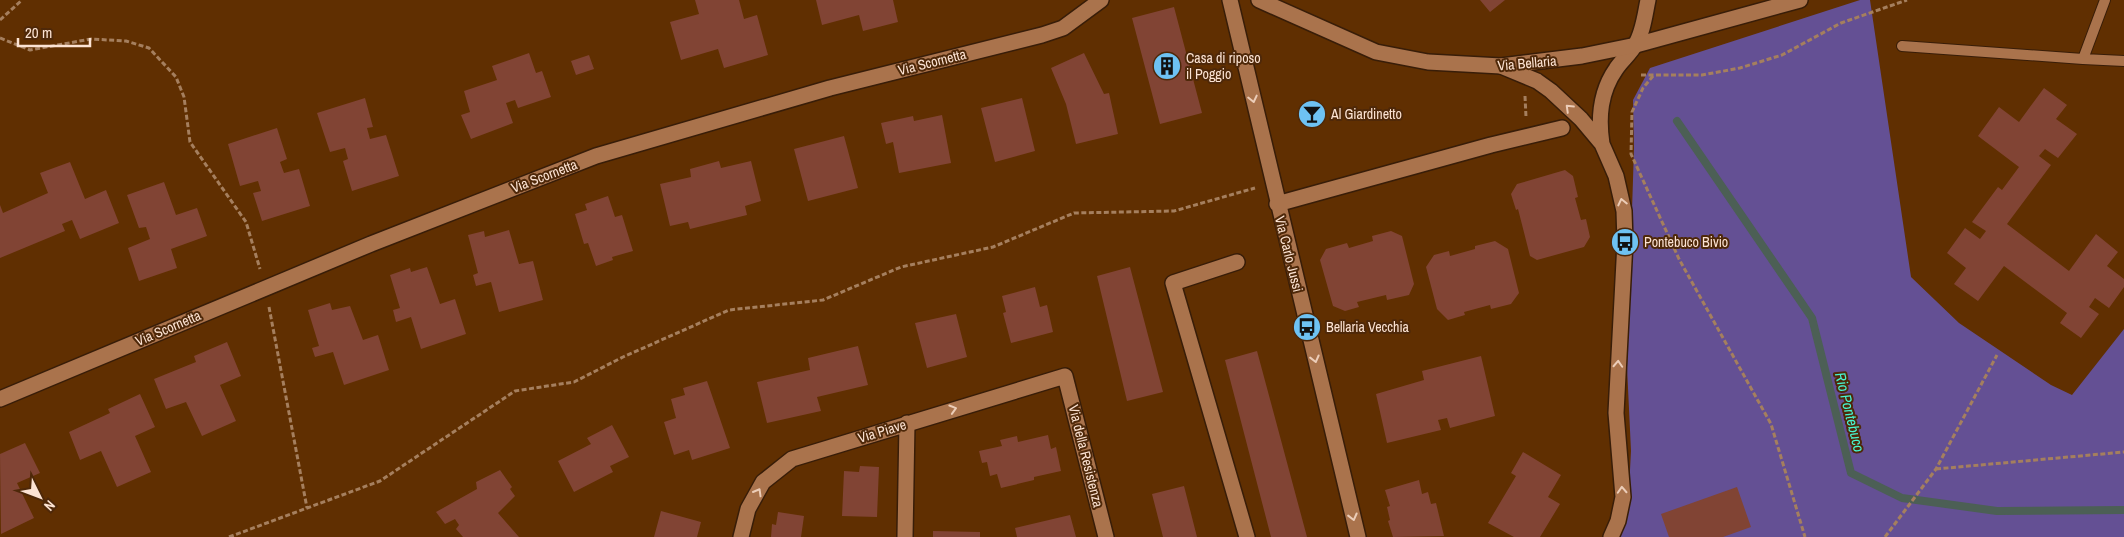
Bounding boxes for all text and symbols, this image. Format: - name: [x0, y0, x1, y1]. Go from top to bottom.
- scale bar: [18, 15, 90, 47]
- text: 20 m: [25, 22, 52, 43]
- street label: Via Scornetta: [896, 45, 968, 79]
- place label: Casa di riposo il Poggio: [1186, 49, 1261, 83]
- building icon: Casa di riposo il Poggio: [1152, 51, 1182, 81]
- street label: Via Bellaria: [1497, 51, 1558, 75]
- one-way arrow: [1247, 94, 1258, 103]
- bar icon: Al Giardinetto: [1297, 99, 1327, 129]
- place label: Al Giardinetto: [1330, 105, 1402, 123]
- one-way arrow: [1566, 105, 1575, 114]
- street label: Via Scornetta: [508, 155, 580, 197]
- one-way arrow: [1617, 198, 1628, 207]
- street label: Via Carlo Jussi: [1271, 214, 1307, 294]
- bus stop icon: Pontebuco Bivio: [1610, 227, 1640, 257]
- place label: Pontebuco Bivio: [1644, 233, 1728, 251]
- street label: Via Scornetta: [133, 306, 204, 350]
- bus stop icon: Bellaria Vecchia: [1292, 312, 1322, 342]
- place label: Bellaria Vecchia: [1326, 318, 1410, 336]
- one-way arrow: [1309, 354, 1320, 363]
- one-way arrow: [1612, 360, 1623, 368]
- water label: Rio Pontebuco: [1830, 370, 1870, 454]
- street label: Via della Resistenza: [1065, 403, 1108, 510]
- one-way arrow: [949, 405, 957, 415]
- street label: Via Piave: [856, 415, 908, 447]
- north arrow: [15, 472, 65, 522]
- one-way arrow: [1616, 486, 1627, 494]
- one-way arrow: [751, 488, 761, 497]
- text: N: [40, 497, 59, 515]
- one-way arrow: [1348, 512, 1358, 520]

